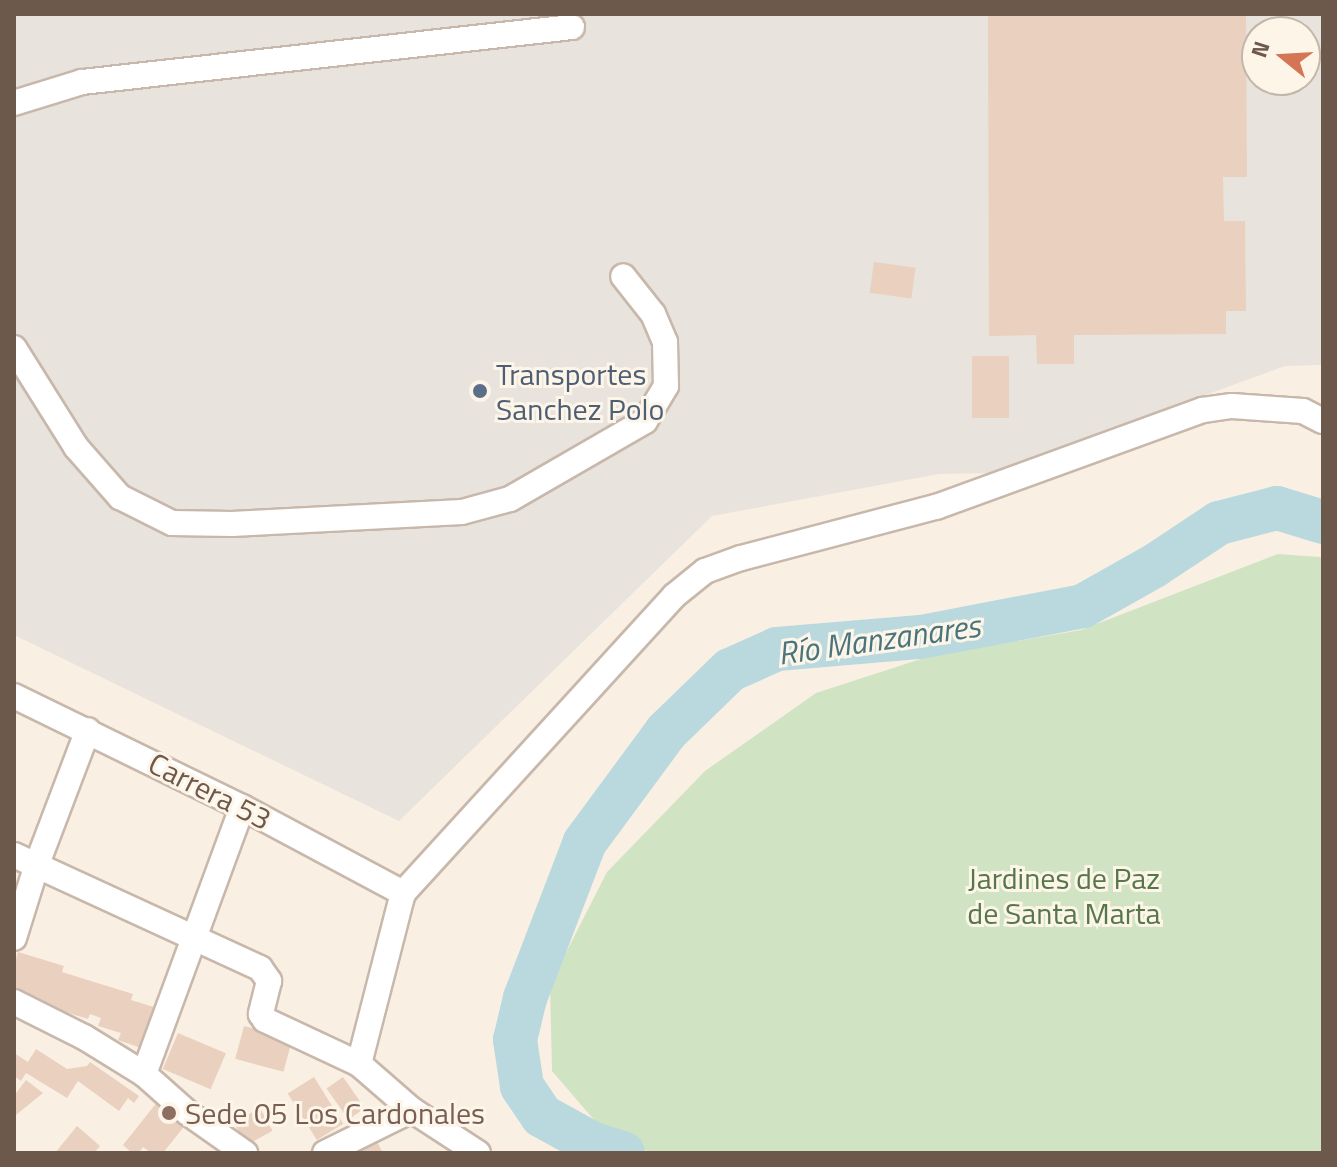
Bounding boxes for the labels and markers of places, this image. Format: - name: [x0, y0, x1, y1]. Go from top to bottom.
- place label: Transportes Sanchez Polo: [496, 356, 664, 426]
- marker: Transportes Sanchez Polo: [471, 382, 489, 400]
- place label: Sede 05 Los Cardonales: [185, 1095, 485, 1131]
- marker: Sede 05 Los Cardonales: [160, 1104, 178, 1122]

